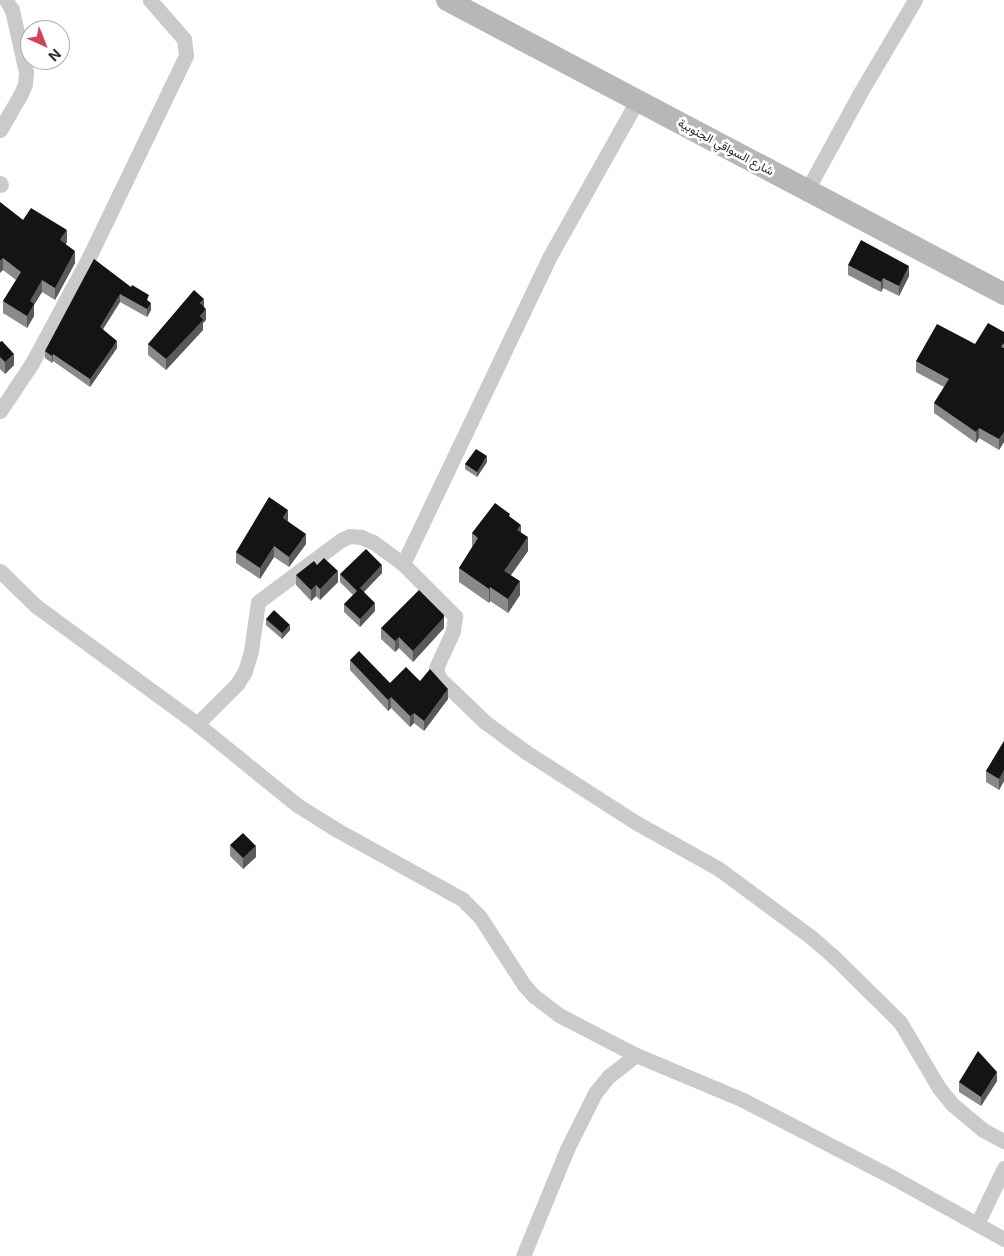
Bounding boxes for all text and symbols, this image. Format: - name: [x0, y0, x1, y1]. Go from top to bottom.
- north arrow: [20, 20, 70, 70]
- text: N: [45, 46, 65, 65]
- street label: شارع السواقي الجنوبية: [676, 116, 776, 178]

